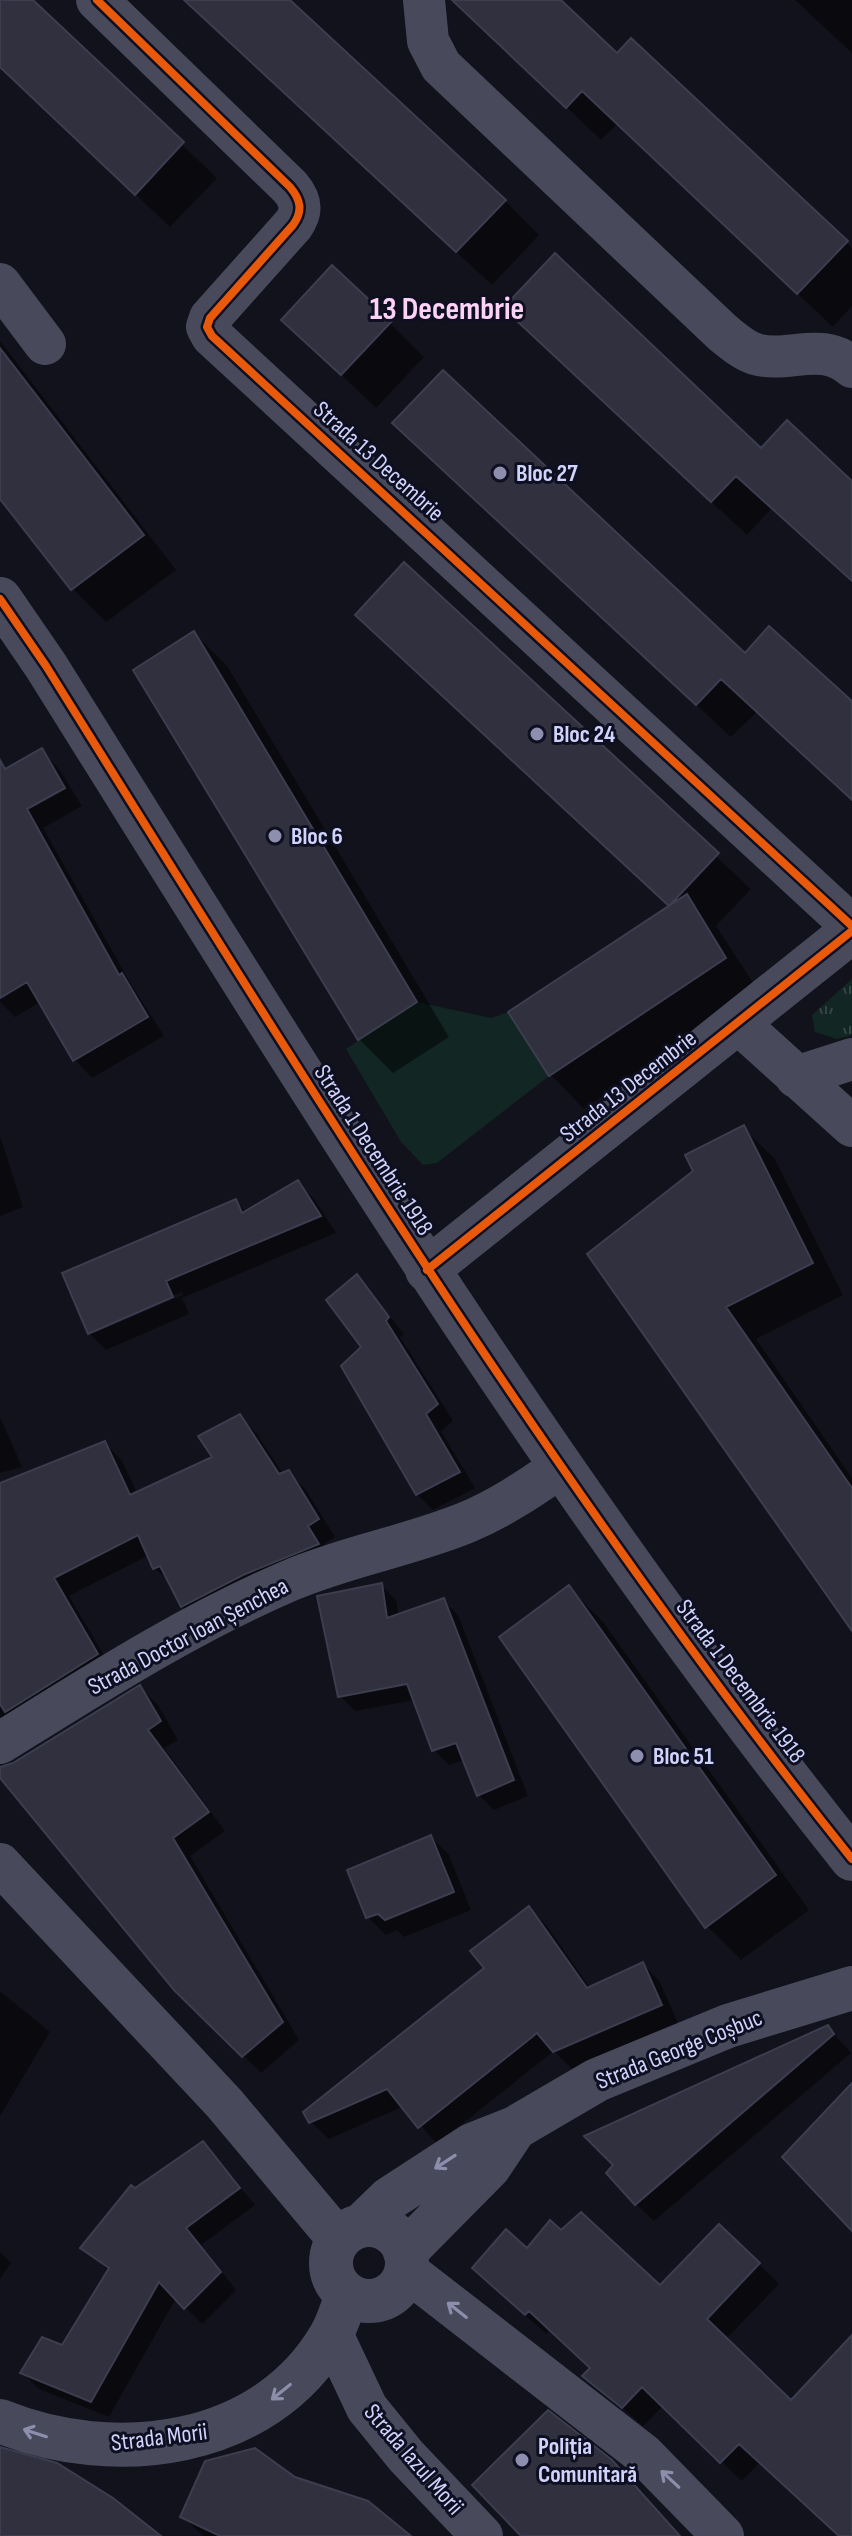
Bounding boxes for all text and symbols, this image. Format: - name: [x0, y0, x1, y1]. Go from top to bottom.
- district label: 13 Decembrie: [370, 290, 524, 329]
- street label: Strada 13 Decembrie: [307, 395, 450, 528]
- place label: Bloc 27: [516, 459, 578, 488]
- marker: Bloc 27: [491, 464, 509, 482]
- place label: Bloc 24: [553, 720, 615, 749]
- marker: Bloc 24: [528, 725, 546, 743]
- place label: Bloc 6: [291, 822, 343, 851]
- marker: Bloc 6: [266, 827, 284, 845]
- street label: Strada 13 Decembrie: [554, 1024, 703, 1149]
- street label: Strada 1 Decembrie 1918: [308, 1060, 439, 1241]
- street label: Strada Doctor Ioan Șenchea: [83, 1571, 293, 1701]
- street label: Strada 1 Decembrie 1918: [670, 1594, 812, 1769]
- place label: Bloc 51: [653, 1742, 714, 1771]
- marker: Bloc 51: [628, 1747, 646, 1765]
- street label: Strada George Coșbuc: [592, 2003, 767, 2096]
- one-way arrow: [434, 2155, 457, 2171]
- one-way arrow: [447, 2301, 468, 2319]
- one-way arrow: [271, 2383, 292, 2401]
- street label: Strada Iazul Morii: [358, 2398, 470, 2521]
- street label: Strada Morii: [109, 2417, 209, 2458]
- one-way arrow: [22, 2425, 47, 2440]
- place label: Poliția Comunitară: [538, 2432, 637, 2489]
- marker: Poliția Comunitară: [513, 2451, 531, 2469]
- one-way arrow: [660, 2470, 680, 2489]

